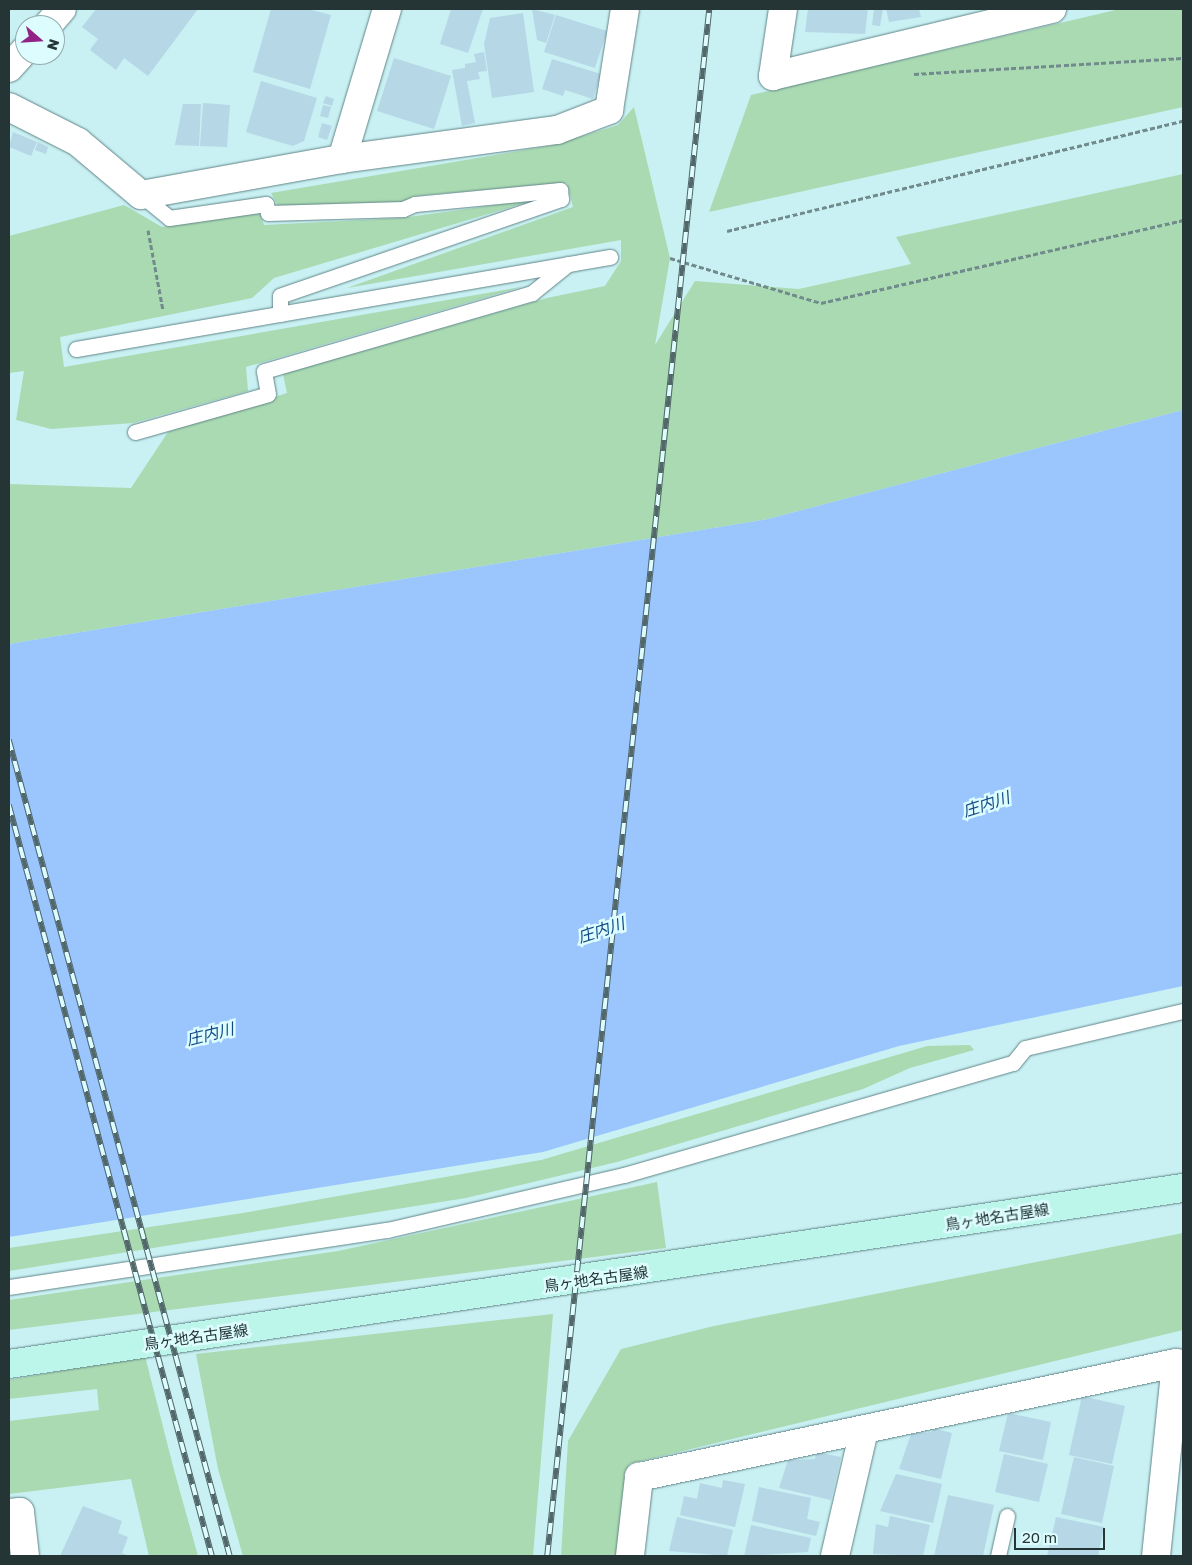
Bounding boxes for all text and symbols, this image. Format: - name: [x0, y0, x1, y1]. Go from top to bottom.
- north arrow: [15, 15, 65, 65]
- text: N: [44, 37, 63, 53]
- water label: 庄内川: [960, 787, 1012, 821]
- water label: 庄内川: [575, 913, 627, 947]
- water label: 庄内川: [184, 1019, 236, 1049]
- street label: 鳥ヶ地名古屋線: [944, 1200, 1050, 1234]
- street label: 鳥ヶ地名古屋線: [543, 1263, 649, 1295]
- street label: 鳥ヶ地名古屋線: [143, 1321, 249, 1353]
- scale bar: [1017, 1518, 1108, 1550]
- text: 20 m: [1022, 1528, 1057, 1546]

